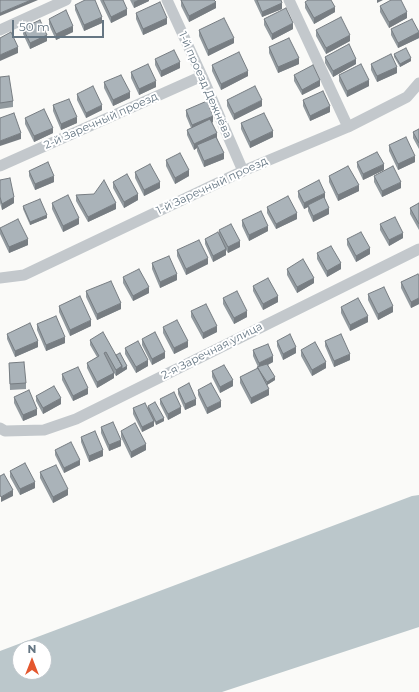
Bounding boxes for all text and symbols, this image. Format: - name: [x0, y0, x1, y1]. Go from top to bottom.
- scale bar: [14, 12, 106, 38]
- text: 50 m: [19, 19, 50, 34]
- street label: 1-й проезд Дежнёва: [176, 30, 234, 140]
- street label: 2-й Заречный проезд: [42, 90, 160, 152]
- street label: 1-й Заречный проезд: [154, 154, 270, 218]
- street label: 2-я Заречная улица: [159, 320, 265, 382]
- north arrow: [12, 640, 52, 680]
- text: N: [28, 642, 36, 656]

